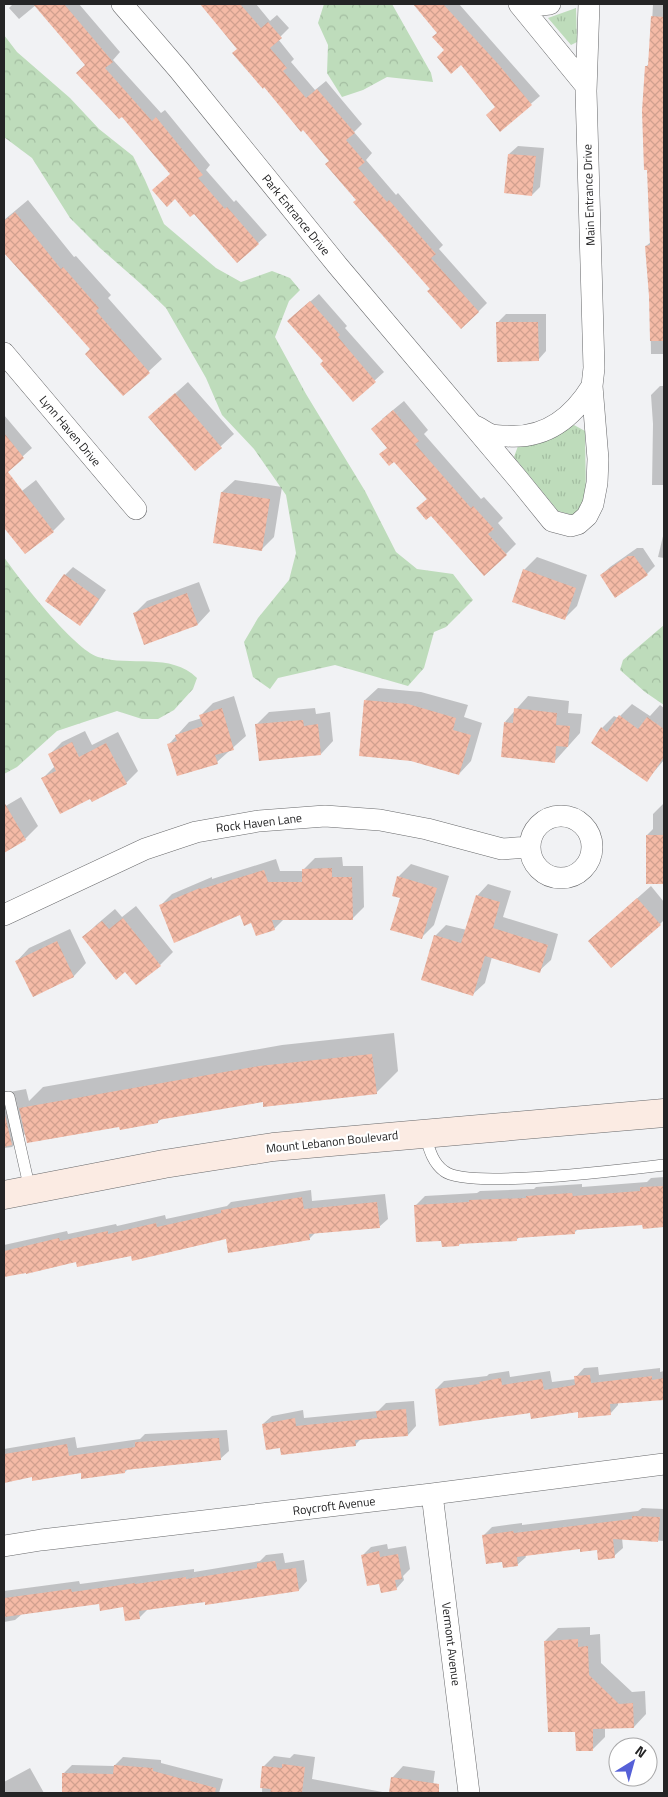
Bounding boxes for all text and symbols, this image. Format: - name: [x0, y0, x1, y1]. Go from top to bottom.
- street label: Main Entrance Drive: [577, 144, 600, 246]
- street label: Park Entrance Drive: [258, 170, 335, 259]
- street label: Lynn Haven Drive: [35, 391, 106, 470]
- street label: Rock Haven Lane: [215, 808, 303, 837]
- street label: Mount Lebanon Boulevard: [265, 1125, 399, 1158]
- street label: Roycroft Avenue: [292, 1491, 376, 1520]
- street label: Vermont Avenue: [437, 1601, 466, 1687]
- north arrow: [608, 1737, 658, 1787]
- text: N: [631, 1740, 651, 1763]

